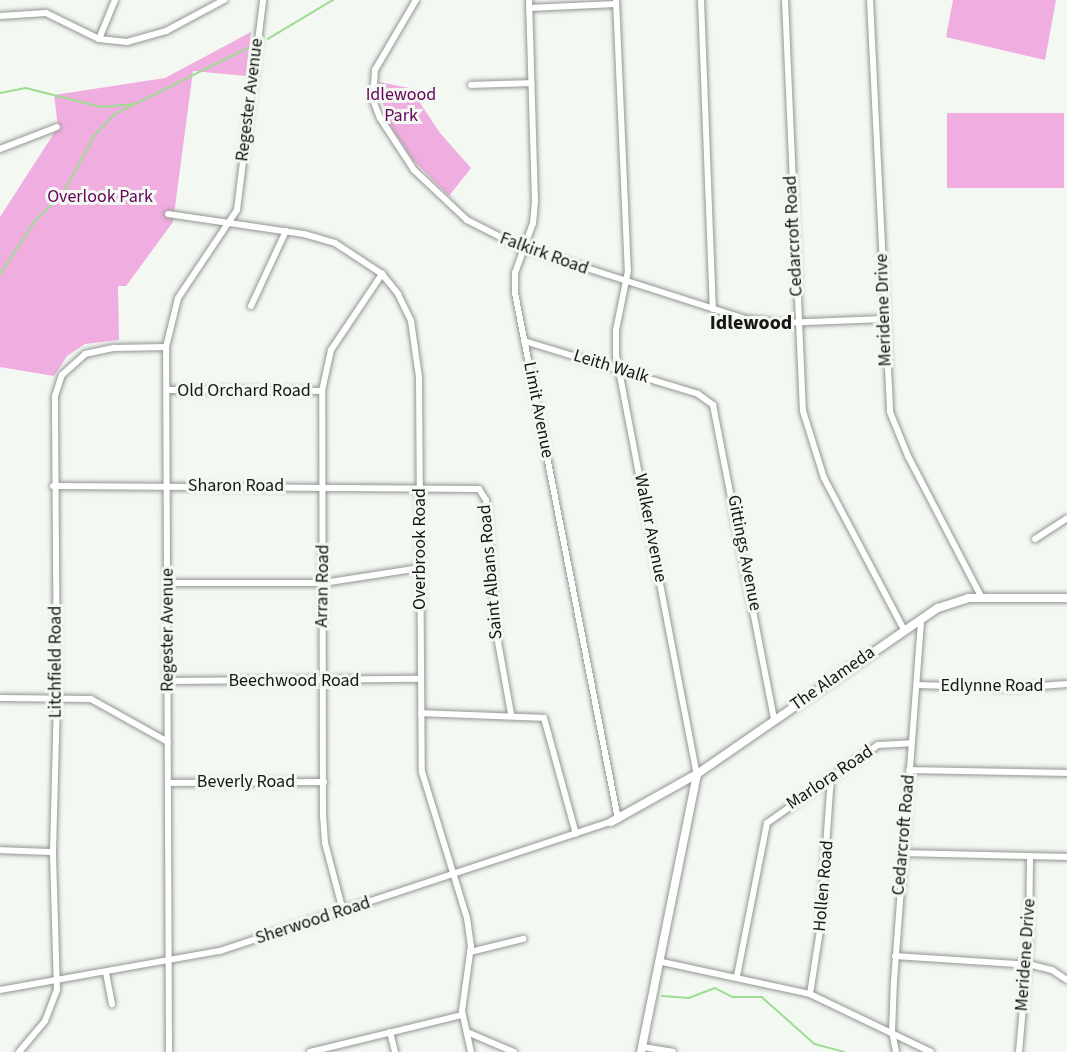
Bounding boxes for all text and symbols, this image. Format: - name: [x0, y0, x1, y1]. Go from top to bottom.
- street label: Regester Avenue: [232, 37, 268, 163]
- park label: Idlewood Park: [366, 85, 436, 128]
- street label: Cedarcroft Road: [780, 175, 808, 297]
- park label: Overlook Park: [47, 186, 153, 208]
- street label: Falkirk Road: [497, 228, 591, 280]
- street label: Meridene Drive: [871, 253, 897, 367]
- district label: Idlewood: [710, 311, 792, 335]
- street label: Leith Walk: [571, 345, 651, 389]
- street label: Limit Avenue: [518, 360, 558, 460]
- street label: Old Orchard Road: [177, 380, 311, 402]
- street label: Walker Avenue: [629, 472, 671, 584]
- street label: Sharon Road: [188, 475, 284, 497]
- street label: Overbrook Road: [409, 488, 431, 610]
- street label: Gittings Avenue: [722, 493, 766, 613]
- street label: Saint Albans Road: [474, 504, 508, 640]
- street label: Arran Road: [311, 544, 335, 628]
- street label: Regester Avenue: [157, 568, 179, 692]
- street label: Litchfield Road: [45, 606, 67, 718]
- street label: The Alameda: [787, 642, 879, 716]
- street label: Beechwood Road: [228, 670, 360, 692]
- street label: Edlynne Road: [940, 675, 1044, 697]
- street label: Marlora Road: [783, 741, 877, 815]
- street label: Beverly Road: [197, 771, 295, 793]
- street label: Cedarcroft Road: [888, 774, 920, 896]
- street label: Hollen Road: [809, 839, 839, 933]
- street label: Sherwood Road: [253, 892, 373, 950]
- street label: Meridene Drive: [1011, 898, 1041, 1012]

